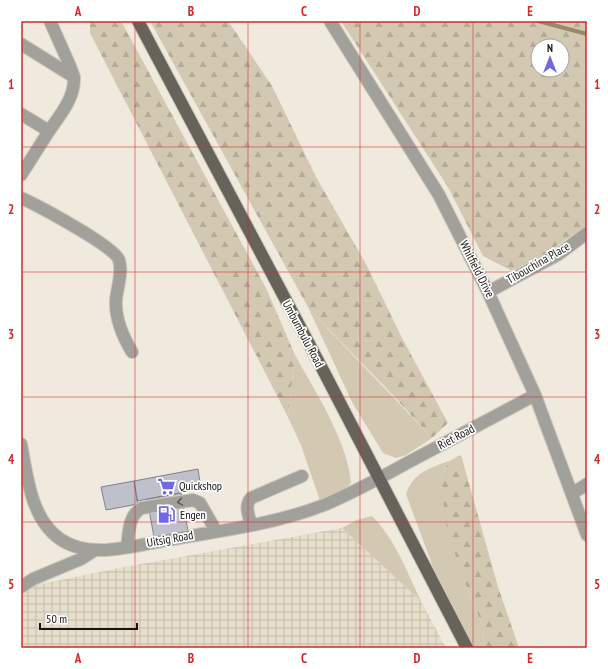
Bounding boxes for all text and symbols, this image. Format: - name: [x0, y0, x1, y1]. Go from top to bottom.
- text: A: [74, 3, 82, 20]
- text: B: [188, 3, 194, 20]
- text: C: [301, 3, 307, 20]
- text: D: [414, 3, 421, 20]
- text: E: [527, 3, 533, 20]
- north arrow: [530, 38, 570, 78]
- text: N: [547, 41, 553, 55]
- text: 1: [8, 76, 14, 93]
- text: 1: [594, 76, 600, 93]
- text: 2: [8, 201, 14, 218]
- text: 2: [594, 201, 600, 218]
- street label: Whitfield Drive: [457, 238, 498, 300]
- street label: Tibouchina Place: [504, 238, 572, 287]
- street label: Umbumbulu Road: [280, 298, 327, 370]
- text: 3: [8, 326, 14, 343]
- text: 3: [594, 326, 600, 343]
- street label: Riet Road: [435, 421, 477, 452]
- text: 4: [8, 451, 15, 468]
- text: 4: [594, 451, 601, 468]
- supermarket icon: Quickshop: [156, 476, 176, 496]
- place label: Quickshop: [179, 478, 222, 493]
- one-way arrow: [177, 497, 183, 506]
- fuel station icon: Engen: [157, 505, 177, 525]
- place label: Engen: [180, 507, 206, 522]
- street label: Uitsig Road: [145, 527, 194, 550]
- text: 5: [8, 576, 14, 593]
- text: 5: [594, 576, 600, 593]
- scale bar: [40, 605, 137, 631]
- text: 50 m: [46, 611, 67, 626]
- text: A: [74, 650, 82, 667]
- text: B: [188, 650, 194, 667]
- text: C: [301, 650, 307, 667]
- text: D: [414, 650, 421, 667]
- text: E: [527, 650, 533, 667]

